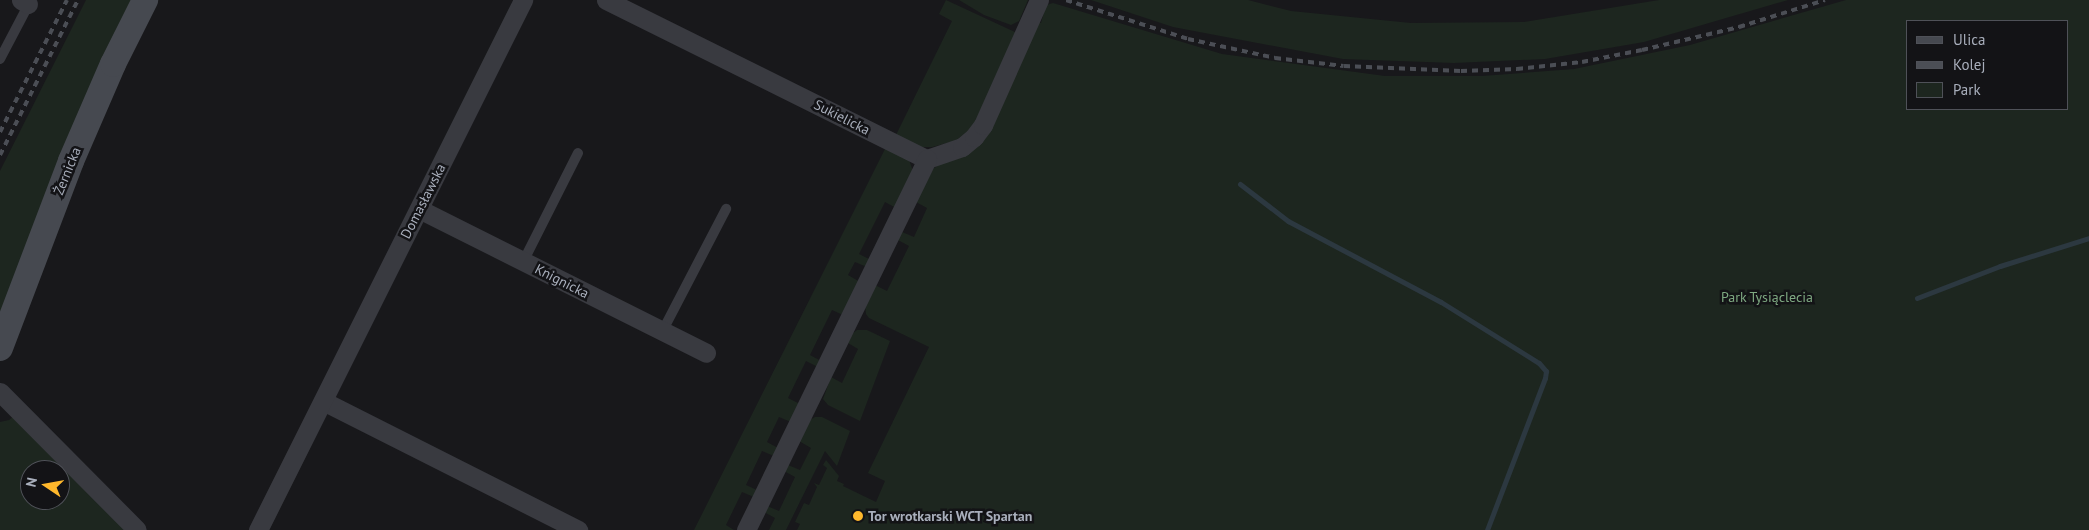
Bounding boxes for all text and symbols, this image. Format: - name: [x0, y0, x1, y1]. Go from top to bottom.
- legend: [1906, 20, 2069, 110]
- text: Ulica: [1953, 30, 1985, 49]
- text: Kolej: [1953, 55, 1985, 74]
- text: Park: [1953, 80, 1981, 99]
- street label: Sukielicka: [811, 96, 873, 138]
- street label: Żernicka: [50, 145, 84, 197]
- street label: Domasławska: [397, 161, 449, 241]
- street label: Knignicka: [532, 260, 592, 302]
- park label: Park Tysiąclecia: [1721, 289, 1813, 305]
- north arrow: [20, 460, 70, 510]
- text: N: [22, 476, 41, 488]
- place label: Tor wrotkarski WCT Spartan: [868, 508, 1033, 524]
- marker: Tor wrotkarski WCT Spartan: [852, 510, 864, 522]

